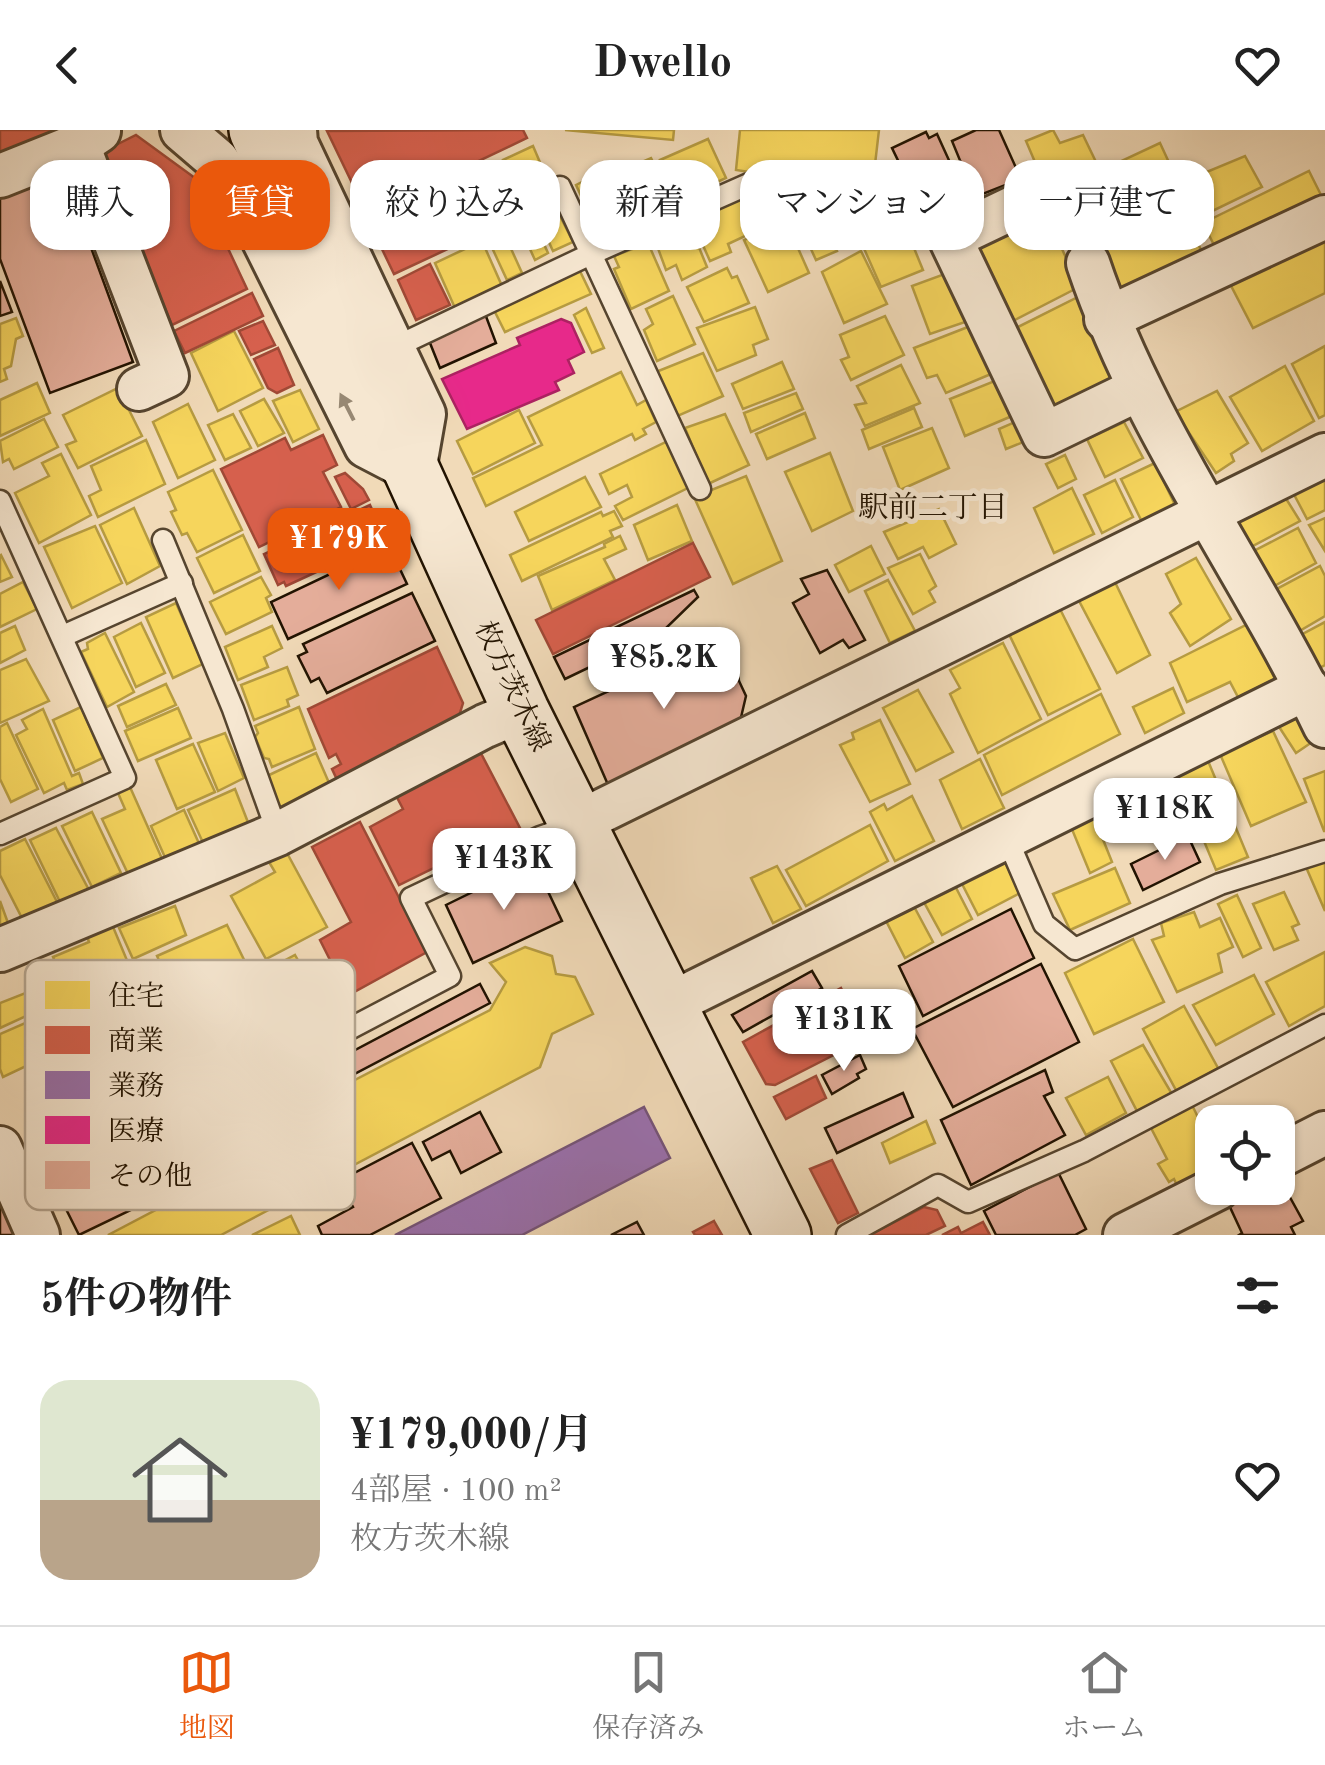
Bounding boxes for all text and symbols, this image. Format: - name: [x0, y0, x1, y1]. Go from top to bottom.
- icon: back: [40, 38, 95, 93]
- icon: heart: [1230, 38, 1285, 93]
- text: Dwello: [593, 42, 732, 87]
- chip: 購入: [30, 160, 170, 250]
- chip: 賃貸: [190, 160, 330, 250]
- chip: 絞り込み: [350, 160, 560, 250]
- chip: 新着: [580, 160, 720, 250]
- chip: マンション: [740, 160, 984, 250]
- chip: 一戸建て: [1004, 160, 1214, 250]
- one-way arrow: [339, 392, 356, 421]
- district label: 駅前二丁目: [858, 491, 1008, 524]
- pin: ¥179K: [269, 508, 409, 593]
- text: ¥179K: [290, 524, 388, 556]
- street label: 枚方茨木線: [469, 616, 556, 756]
- pin: ¥85.2K: [583, 627, 745, 712]
- text: ¥85.2K: [610, 643, 718, 675]
- pin: ¥118K: [1095, 778, 1235, 863]
- text: ¥118K: [1116, 794, 1214, 826]
- pin: ¥143K: [434, 828, 574, 913]
- text: ¥143K: [455, 844, 553, 876]
- legend: [25, 960, 355, 1210]
- text: 住宅: [108, 981, 164, 1012]
- pin: ¥131K: [774, 989, 914, 1074]
- text: ¥131K: [795, 1005, 893, 1037]
- text: 商業: [108, 1026, 164, 1057]
- text: 業務: [108, 1071, 164, 1102]
- map controls: [1195, 1105, 1295, 1205]
- button: locate: [1195, 1105, 1295, 1205]
- text: 医療: [108, 1116, 164, 1147]
- text: その他: [108, 1161, 192, 1192]
- icon: filters: [1230, 1268, 1285, 1323]
- text: 5件の物件: [40, 1280, 232, 1322]
- text: ¥179,000/月: [350, 1416, 593, 1458]
- icon: home: [120, 1420, 240, 1540]
- icon: heart: [1230, 1453, 1285, 1508]
- text: 4部屋 · 100 m²: [350, 1476, 562, 1508]
- text: 枚方茨木線: [350, 1525, 510, 1557]
- tab: 地図: [179, 1645, 235, 1748]
- tab: 保存済み: [592, 1645, 704, 1748]
- tab: ホーム: [1062, 1645, 1146, 1748]

